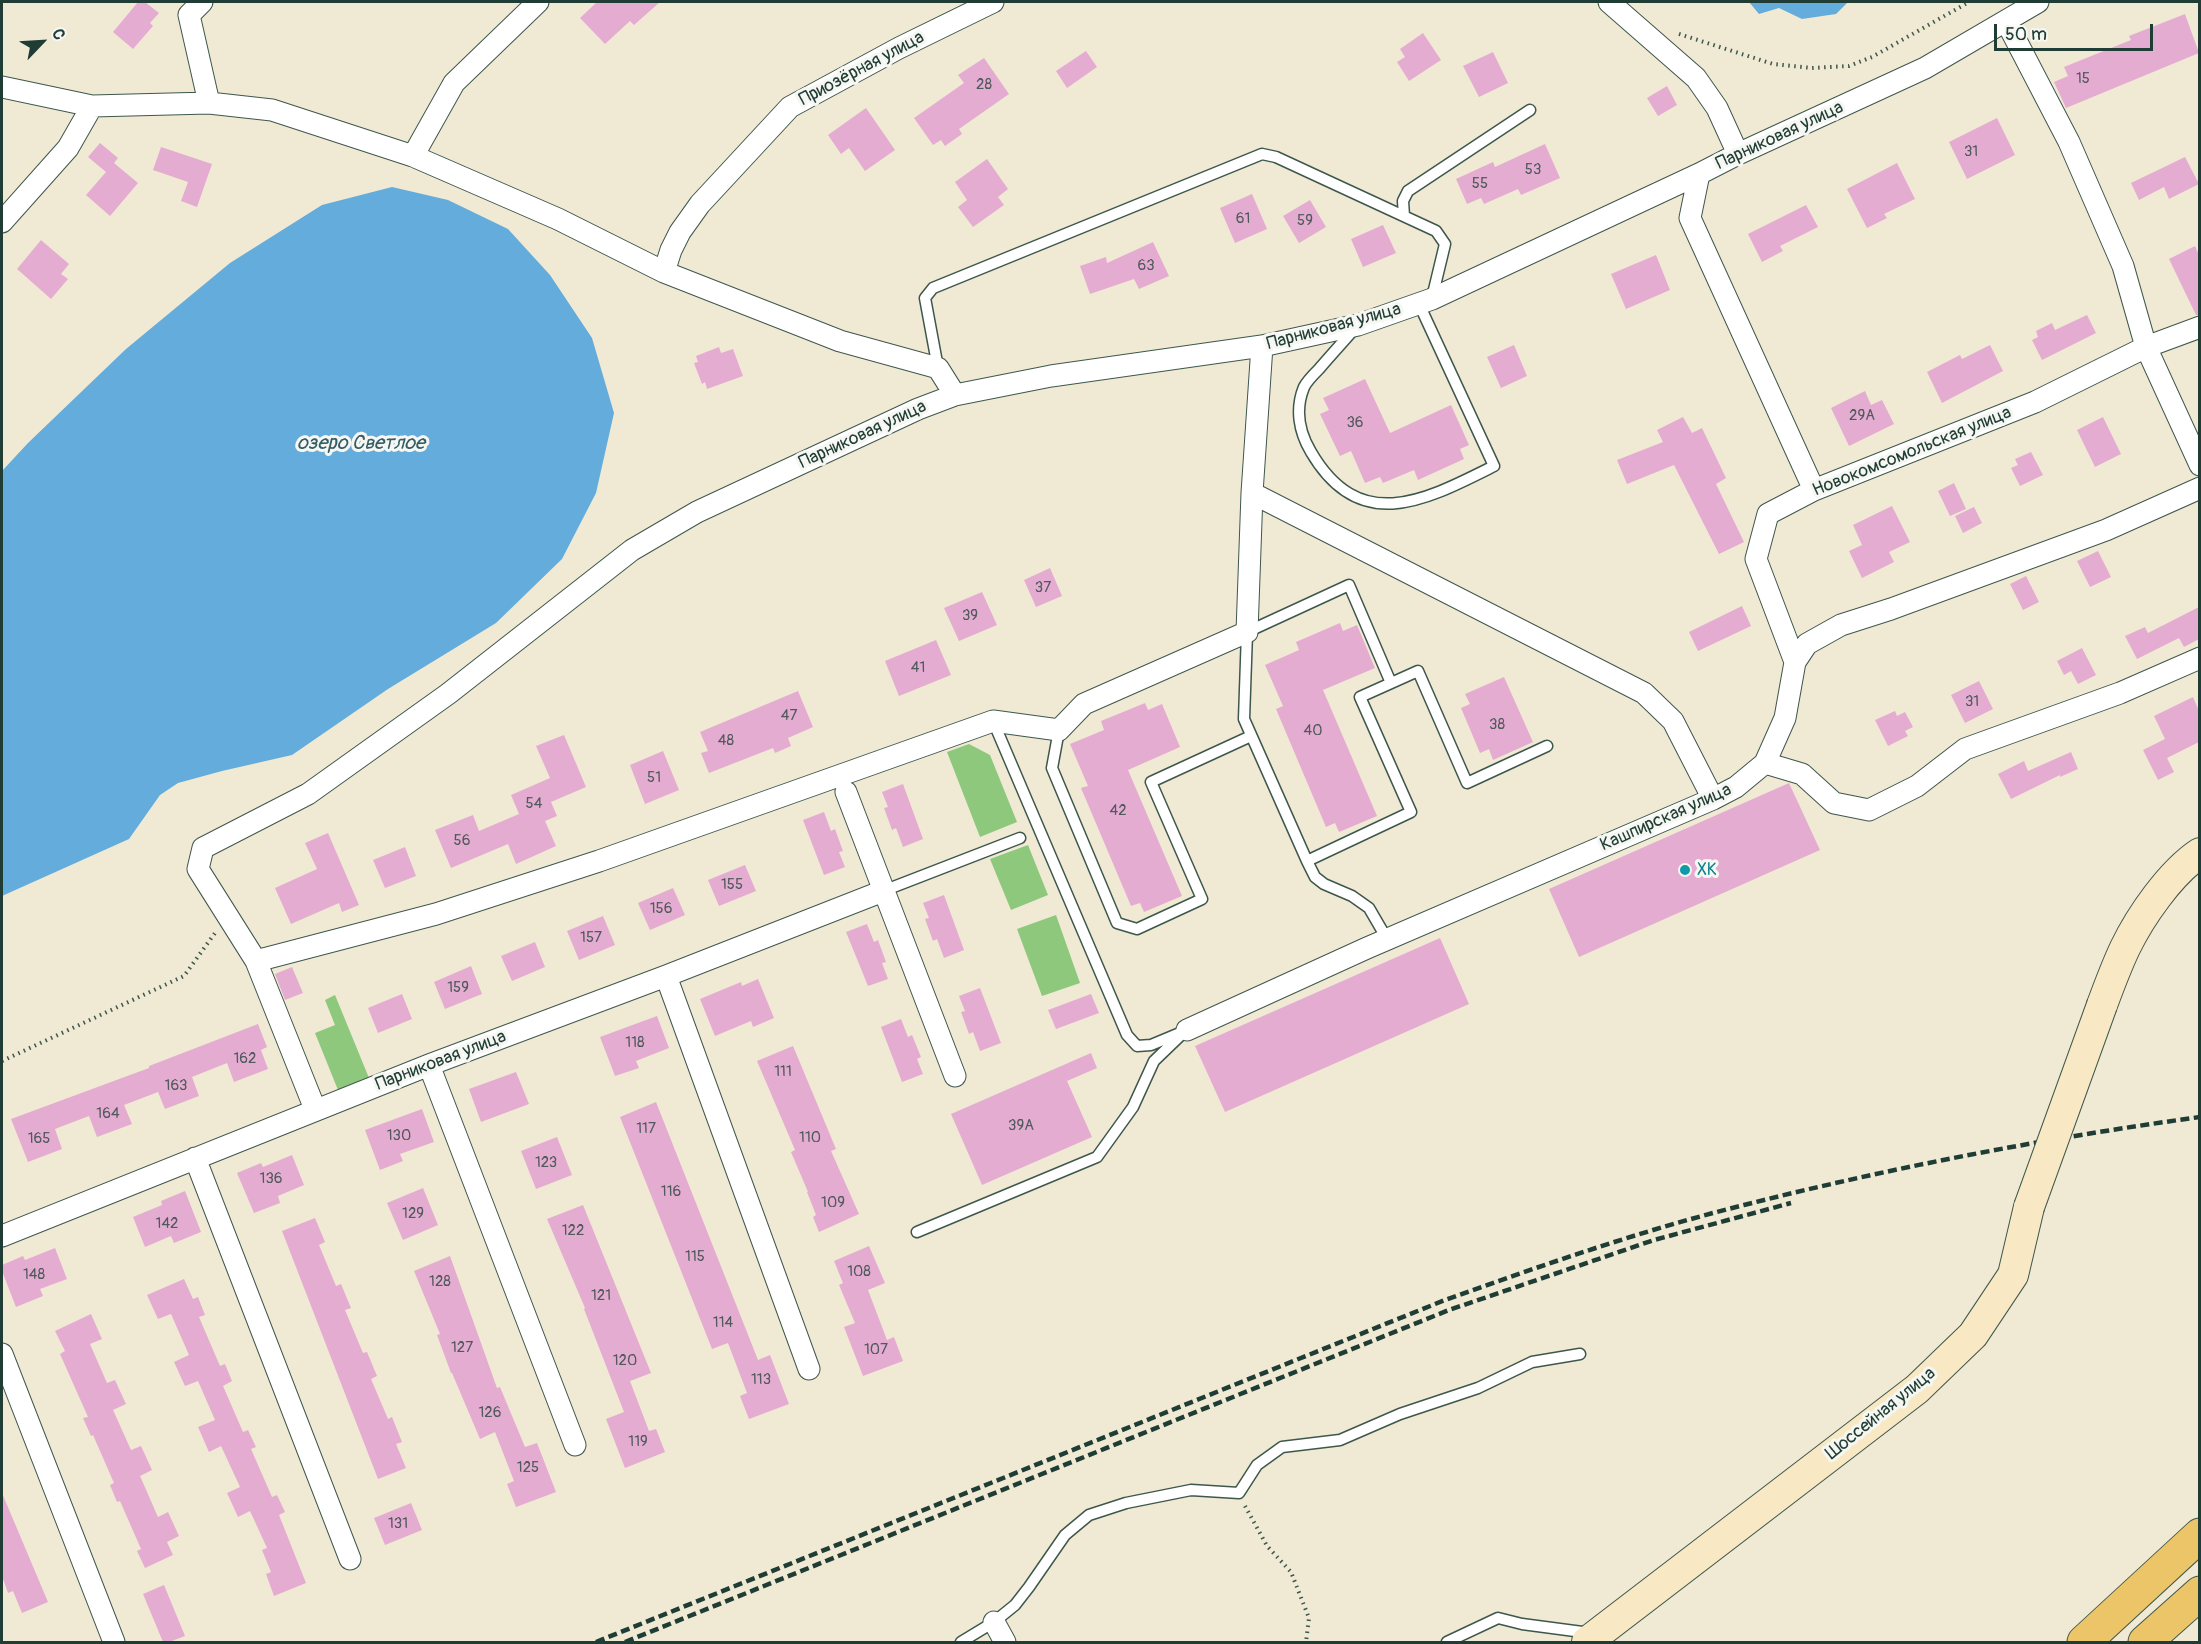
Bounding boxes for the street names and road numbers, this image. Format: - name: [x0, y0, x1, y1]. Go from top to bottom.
- street label: Приозёрная улица: [796, 27, 928, 111]
- street label: Парниковая улица: [1713, 97, 1847, 175]
- street label: Парниковая улица: [1265, 299, 1403, 355]
- street label: Парниковая улица: [796, 396, 930, 474]
- street label: Новокомсомольская улица: [1809, 402, 2015, 502]
- street label: Кашпирская улица: [1597, 779, 1735, 857]
- street label: Парниковая улица: [373, 1026, 509, 1096]
- street label: Шоссейная улица: [1822, 1363, 1940, 1465]

